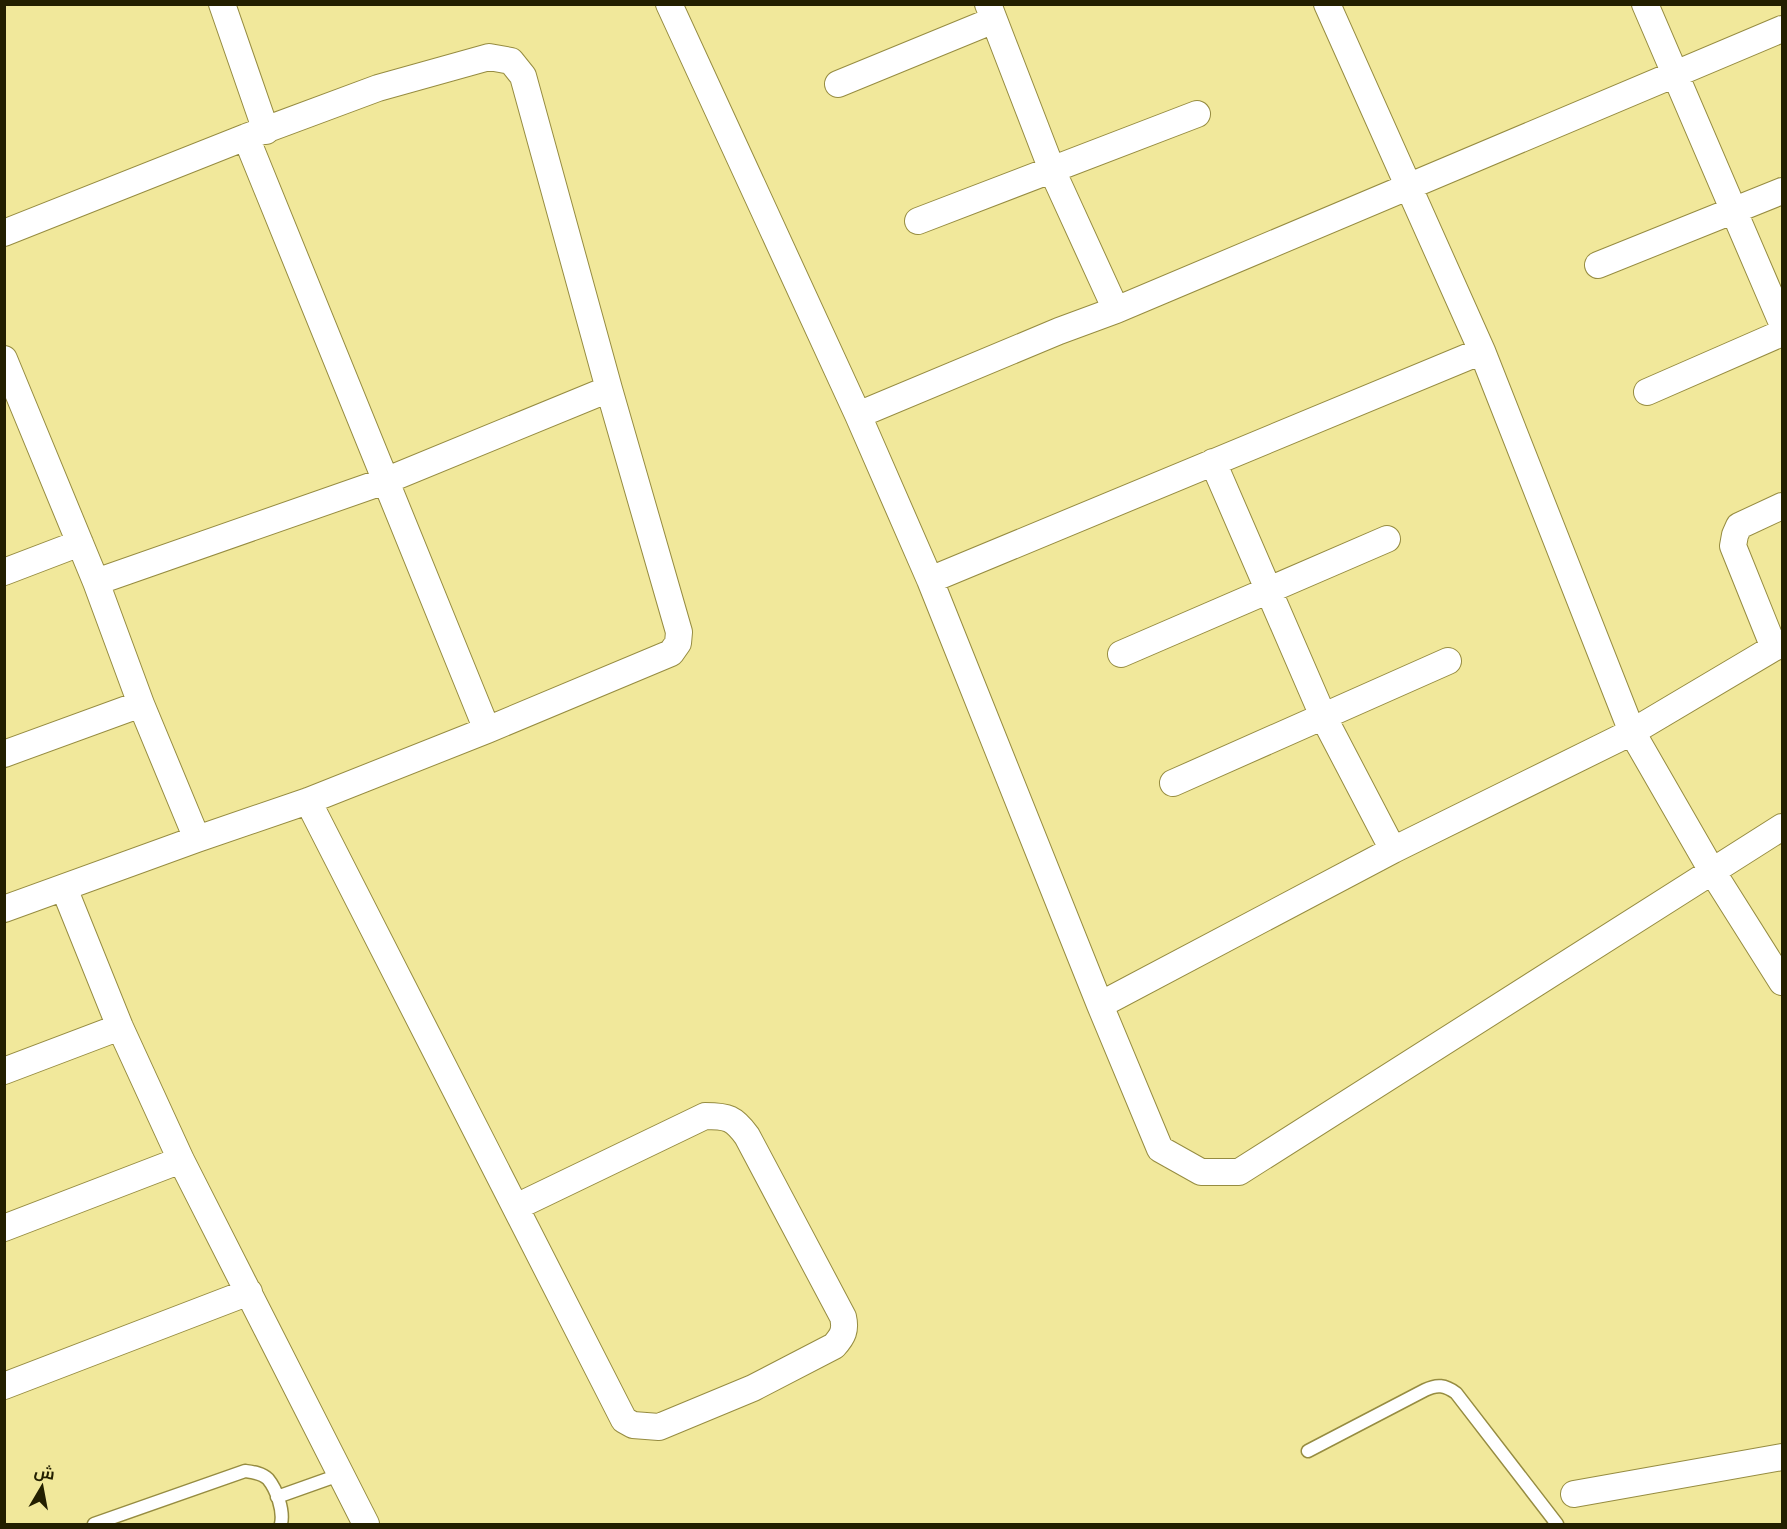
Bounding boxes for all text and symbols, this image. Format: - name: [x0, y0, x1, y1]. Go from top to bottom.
- north arrow: [12, 1457, 72, 1517]
- text: ش: [33, 1462, 56, 1484]

